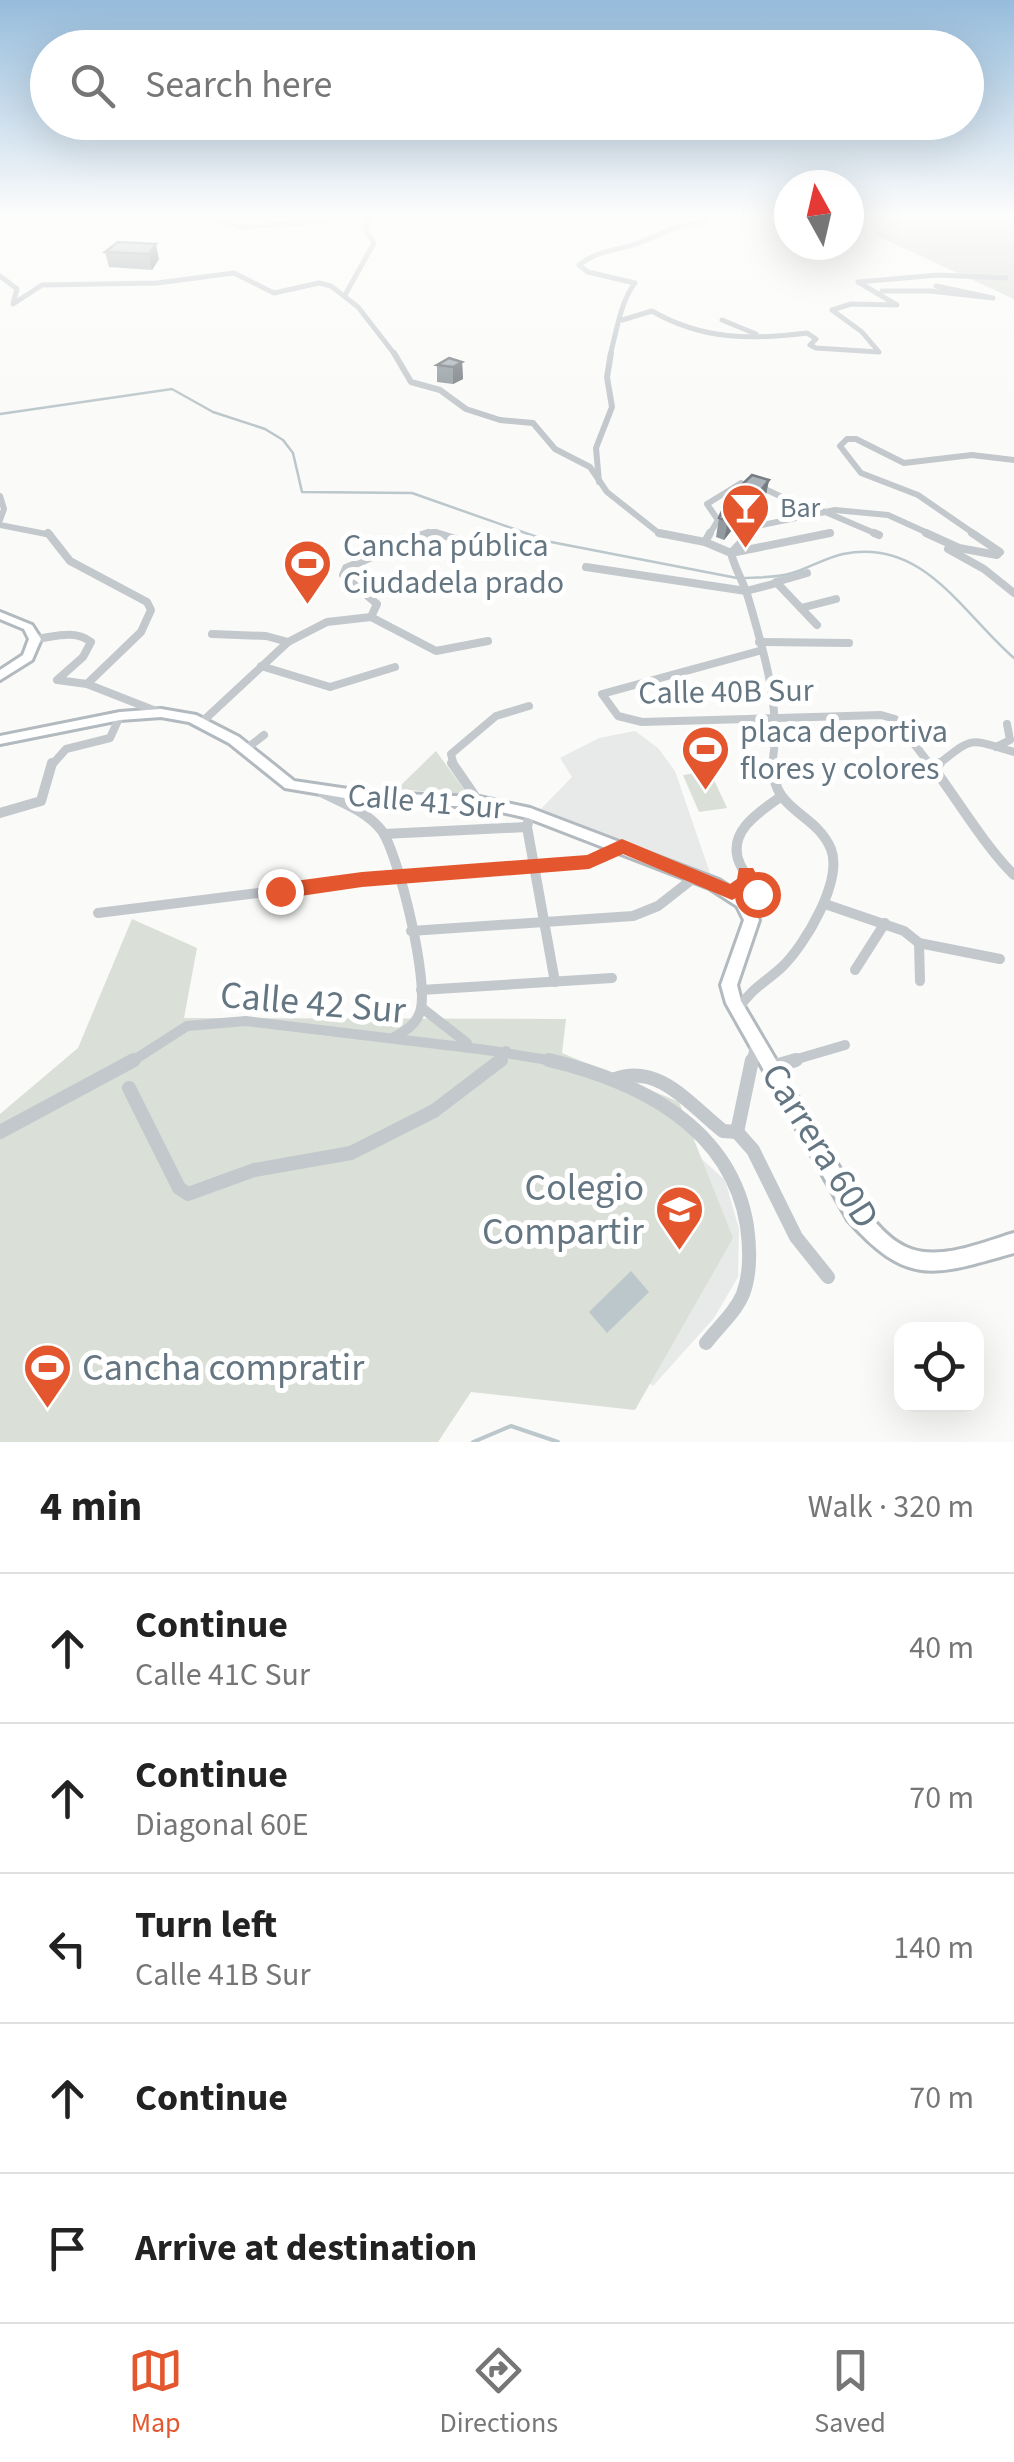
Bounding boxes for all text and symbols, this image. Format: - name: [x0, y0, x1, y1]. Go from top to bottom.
- search box: [30, 30, 984, 140]
- icon: search: [65, 58, 120, 113]
- text: Search here: [145, 58, 332, 112]
- north arrow: [774, 170, 864, 260]
- bar icon: Bar: [719, 482, 771, 550]
- place label: Bar: [780, 488, 821, 528]
- place label: Cancha pública Ciudadela prado: [343, 523, 564, 606]
- sports icon: Cancha pública Ciudadela prado: [282, 538, 334, 606]
- street label: Calle 40B Sur: [638, 667, 815, 717]
- place label: placa deportiva flores y colores: [740, 709, 948, 792]
- sports icon: placa deportiva flores y colores: [679, 724, 731, 792]
- street label: Calle 41 Sur: [346, 772, 507, 832]
- route end: [258, 869, 304, 915]
- route start: [735, 872, 781, 918]
- street label: Calle 42 Sur: [218, 968, 409, 1038]
- street label: Carrera 60D: [748, 1053, 892, 1239]
- place label: Colegio Compartir: [482, 1161, 645, 1259]
- school or university icon: Colegio Compartir: [653, 1184, 705, 1252]
- map controls: [894, 1322, 984, 1412]
- button: locate: [894, 1322, 984, 1412]
- place label: Cancha compratir: [82, 1341, 365, 1395]
- sports icon: Cancha compratir: [21, 1342, 73, 1410]
- text: 4 min: [40, 1477, 142, 1537]
- text: Walk · 320 m: [808, 1484, 974, 1530]
- text: Continue: [135, 1598, 288, 1652]
- icon: ahead: [40, 1621, 95, 1676]
- text: 40 m: [909, 1625, 974, 1671]
- text: Calle 41C Sur: [135, 1652, 310, 1698]
- text: Continue: [135, 1748, 288, 1802]
- icon: ahead: [40, 1771, 95, 1826]
- text: 70 m: [909, 1775, 974, 1821]
- text: Diagonal 60E: [135, 1802, 309, 1848]
- text: Turn left: [135, 1898, 277, 1952]
- icon: left: [40, 1921, 95, 1976]
- text: 140 m: [893, 1925, 974, 1971]
- text: Calle 41B Sur: [135, 1952, 311, 1998]
- icon: ahead: [40, 2071, 95, 2126]
- text: Continue: [135, 2071, 288, 2125]
- text: 70 m: [909, 2075, 974, 2121]
- icon: arrive: [40, 2221, 95, 2276]
- text: Arrive at destination: [135, 2221, 477, 2275]
- tab: Map: [128, 2343, 183, 2443]
- tab: Directions: [440, 2343, 558, 2443]
- tab: Saved: [814, 2343, 886, 2443]

